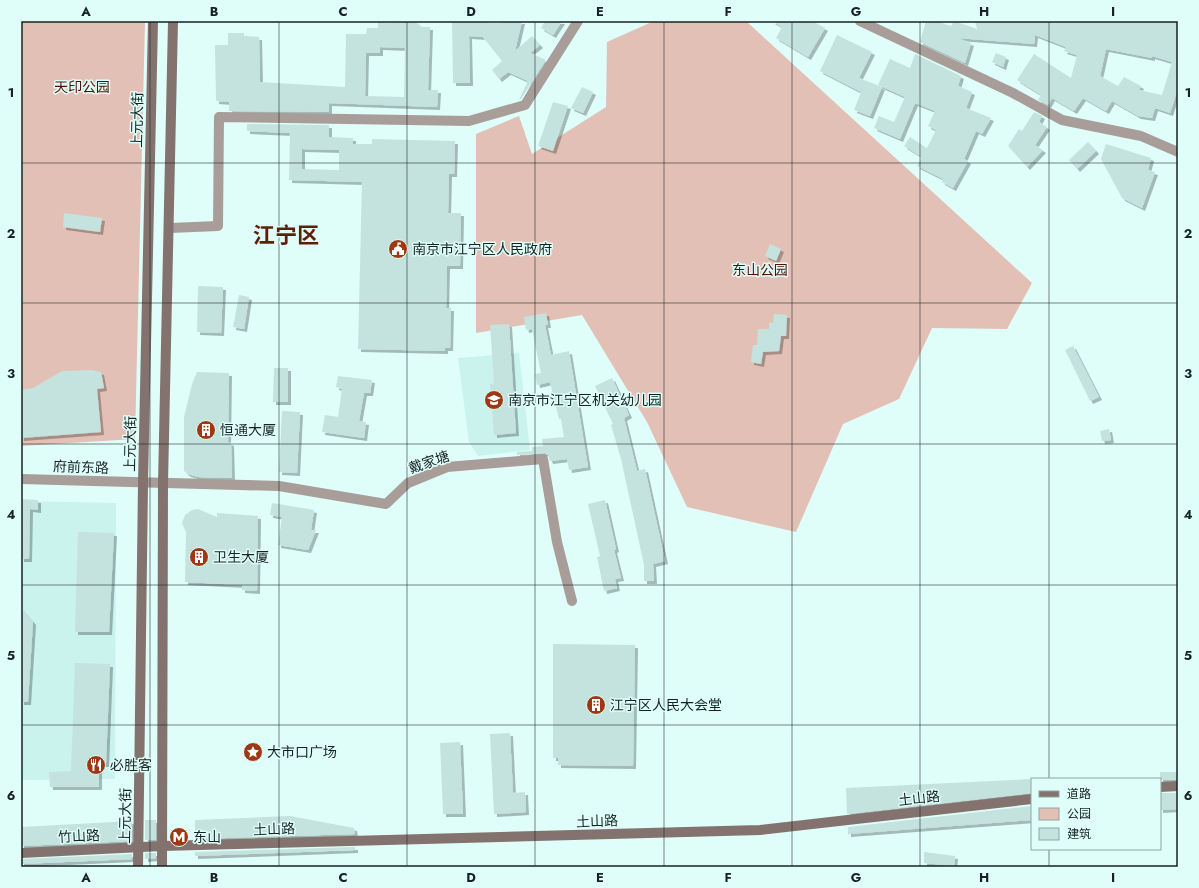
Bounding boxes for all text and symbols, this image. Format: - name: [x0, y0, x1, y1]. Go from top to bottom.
- text: A: [80, 2, 91, 21]
- text: B: [210, 2, 219, 21]
- text: C: [338, 2, 348, 21]
- text: D: [466, 2, 476, 21]
- text: E: [596, 2, 604, 21]
- text: F: [724, 2, 732, 21]
- text: G: [851, 2, 862, 21]
- text: H: [979, 2, 989, 21]
- text: I: [1111, 2, 1115, 21]
- park label: 天印公园: [54, 77, 110, 97]
- text: 1: [8, 83, 14, 102]
- text: 1: [1185, 83, 1191, 102]
- street label: 上元大街: [127, 92, 147, 148]
- district label: 江宁区: [253, 219, 319, 251]
- text: 2: [7, 224, 15, 243]
- text: 2: [1184, 224, 1192, 243]
- public building icon: 南京市江宁区人民政府: [387, 238, 409, 260]
- place label: 南京市江宁区人民政府: [412, 239, 552, 259]
- park label: 东山公园: [732, 260, 788, 280]
- text: 3: [7, 364, 15, 383]
- text: 3: [1184, 364, 1192, 383]
- school or university icon: 南京市江宁区机关幼儿园: [483, 389, 505, 411]
- place label: 南京市江宁区机关幼儿园: [508, 390, 662, 410]
- street label: 上元大街: [120, 416, 140, 472]
- building icon: 恒通大厦: [195, 419, 217, 441]
- place label: 恒通大厦: [220, 420, 276, 440]
- street label: 戴家塘: [406, 446, 452, 478]
- street label: 府前东路: [53, 456, 109, 478]
- text: 4: [6, 505, 16, 524]
- text: 4: [1183, 505, 1193, 524]
- building icon: 卫生大厦: [188, 546, 210, 568]
- place label: 卫生大厦: [213, 547, 269, 567]
- text: 5: [7, 646, 15, 665]
- text: 5: [1184, 646, 1192, 665]
- building icon: 江宁区人民大会堂: [585, 694, 607, 716]
- place label: 江宁区人民大会堂: [610, 695, 722, 715]
- place icon: 大市口广场: [242, 741, 264, 763]
- place label: 大市口广场: [267, 742, 337, 762]
- restaurant icon: 必胜客: [85, 754, 107, 776]
- place label: 必胜客: [110, 755, 152, 775]
- legend: [1031, 778, 1161, 850]
- text: 道路: [1067, 785, 1091, 803]
- text: 6: [7, 786, 16, 805]
- street label: 土山路: [897, 786, 941, 810]
- text: 6: [1184, 786, 1193, 805]
- street label: 上元大街: [115, 788, 135, 844]
- text: 公园: [1067, 805, 1091, 823]
- street label: 土山路: [576, 810, 618, 832]
- street label: 土山路: [253, 818, 295, 840]
- street label: 竹山路: [58, 825, 100, 847]
- text: 建筑: [1067, 825, 1091, 843]
- metro station icon: 东山: [168, 826, 190, 848]
- place label: 东山: [193, 827, 221, 847]
- text: A: [80, 868, 91, 887]
- text: B: [210, 868, 219, 887]
- text: C: [338, 868, 348, 887]
- text: D: [466, 868, 476, 887]
- text: E: [596, 868, 604, 887]
- text: F: [724, 868, 732, 887]
- text: G: [851, 868, 862, 887]
- text: H: [979, 868, 989, 887]
- text: I: [1111, 868, 1115, 887]

